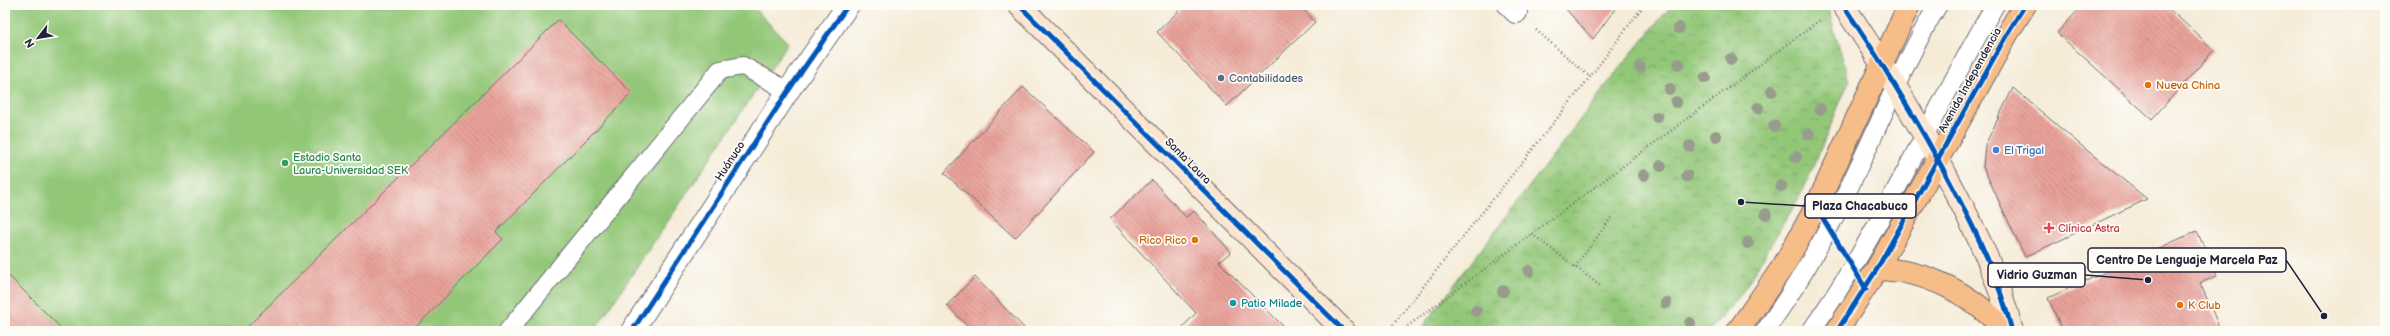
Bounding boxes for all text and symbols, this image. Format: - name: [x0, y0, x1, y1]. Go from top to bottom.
- north arrow: [18, 18, 58, 58]
- street label: Avenida Independencia: [1936, 25, 2004, 135]
- text: N: [22, 36, 38, 50]
- place label: Contabilidades: [1229, 72, 1304, 85]
- marker: Contabilidades: [1216, 73, 1226, 83]
- place label: Nueva China: [2156, 79, 2220, 92]
- marker: Nueva China: [2143, 80, 2153, 90]
- street label: Santa Laura: [1162, 135, 1214, 187]
- street label: Huánuco: [712, 139, 748, 183]
- place label: El Trigal: [2004, 144, 2044, 157]
- marker: El Trigal: [1991, 145, 2001, 155]
- place label: Estadio Santa Laura-Universidad SEK: [293, 151, 409, 177]
- marker: Estadio Santa Laura-Universidad SEK: [280, 158, 290, 168]
- callout: Plaza Chacabuco: [1805, 194, 1916, 218]
- text: Plaza Chacabuco: [1812, 199, 1908, 214]
- marker: Clínica Astra: [2043, 222, 2055, 234]
- place label: Clínica Astra: [2058, 222, 2120, 235]
- place label: Rico Rico: [1139, 234, 1187, 247]
- marker: Rico Rico: [1190, 235, 1200, 245]
- callout: Centro De Lenguaje Marcela Paz: [2088, 248, 2286, 272]
- text: Centro De Lenguaje Marcela Paz: [2096, 253, 2278, 268]
- callout: Vidrio Guzman: [1988, 263, 2085, 287]
- text: Vidrio Guzman: [1997, 268, 2077, 283]
- place label: Patio Milade: [1241, 297, 1303, 310]
- marker: Patio Milade: [1228, 298, 1238, 308]
- place label: K Club: [2188, 299, 2221, 312]
- marker: K Club: [2175, 300, 2185, 310]

